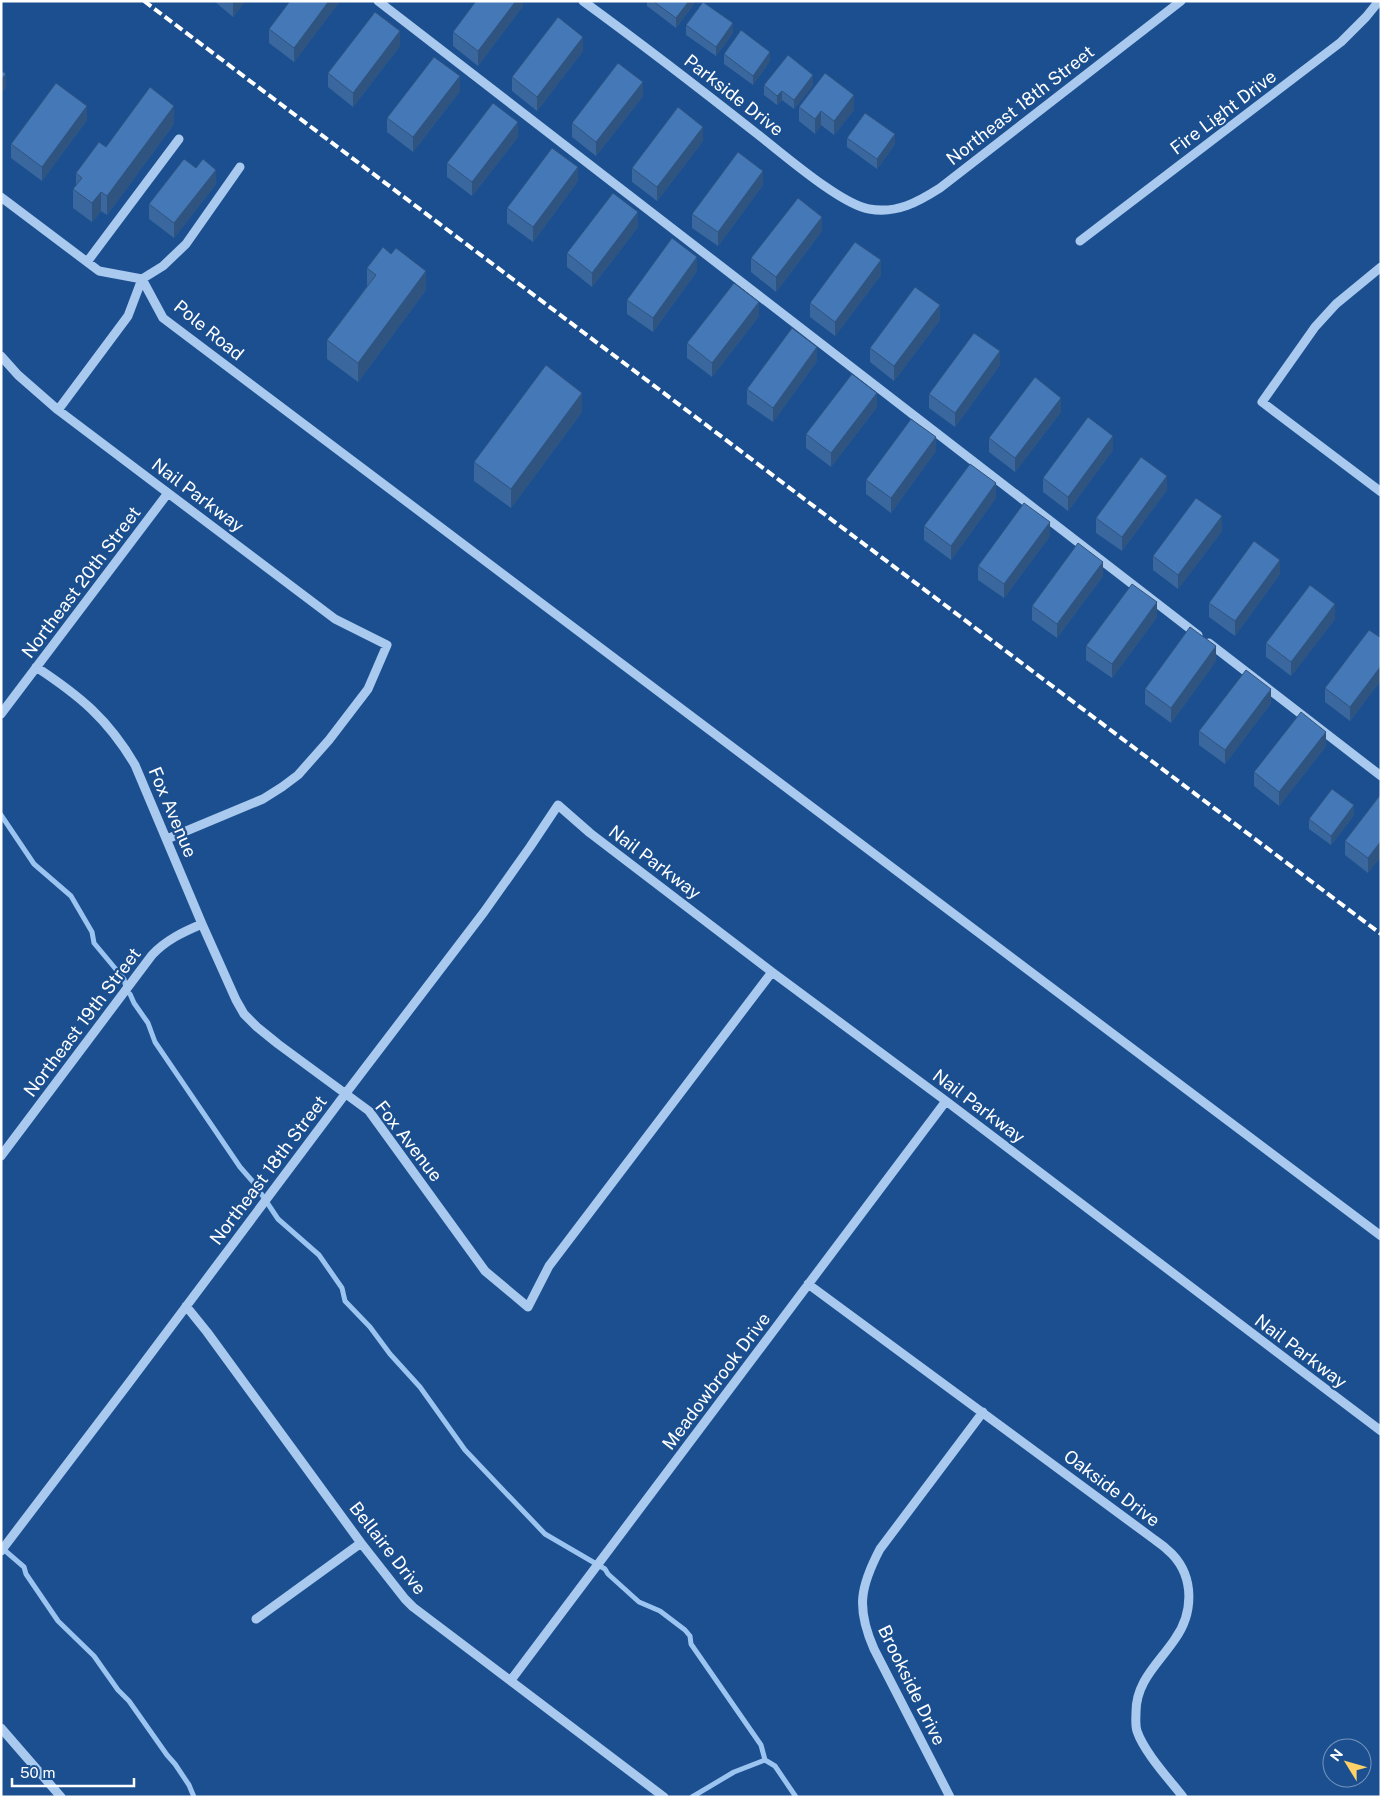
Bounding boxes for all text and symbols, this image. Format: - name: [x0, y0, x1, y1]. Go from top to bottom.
- street label: Northeast 18th Street: [942, 41, 1098, 169]
- street label: Parkside Drive: [680, 50, 788, 140]
- street label: Fire Light Drive: [1166, 65, 1280, 159]
- street label: Pole Road: [170, 296, 248, 364]
- street label: Nail Parkway: [148, 454, 248, 537]
- street label: Northeast 20th Street: [17, 502, 145, 662]
- street label: Fox Avenue: [145, 764, 201, 860]
- street label: Nail Parkway: [605, 821, 705, 904]
- street label: Northeast 19th Street: [19, 943, 145, 1101]
- street label: Nail Parkway: [929, 1065, 1029, 1148]
- street label: Northeast 18th Street: [205, 1091, 331, 1249]
- street label: Fox Avenue: [371, 1097, 447, 1185]
- street label: Meadowbrook Drive: [658, 1308, 774, 1454]
- street label: Nail Parkway: [1251, 1310, 1351, 1393]
- street label: Oakside Drive: [1060, 1445, 1164, 1531]
- street label: Bellaire Drive: [345, 1497, 431, 1599]
- street label: Brookside Drive: [874, 1622, 950, 1748]
- north arrow: [1322, 1738, 1372, 1788]
- text: N: [1327, 1746, 1346, 1764]
- scale bar: [12, 1756, 135, 1788]
- text: 50 m: [20, 1764, 55, 1781]

